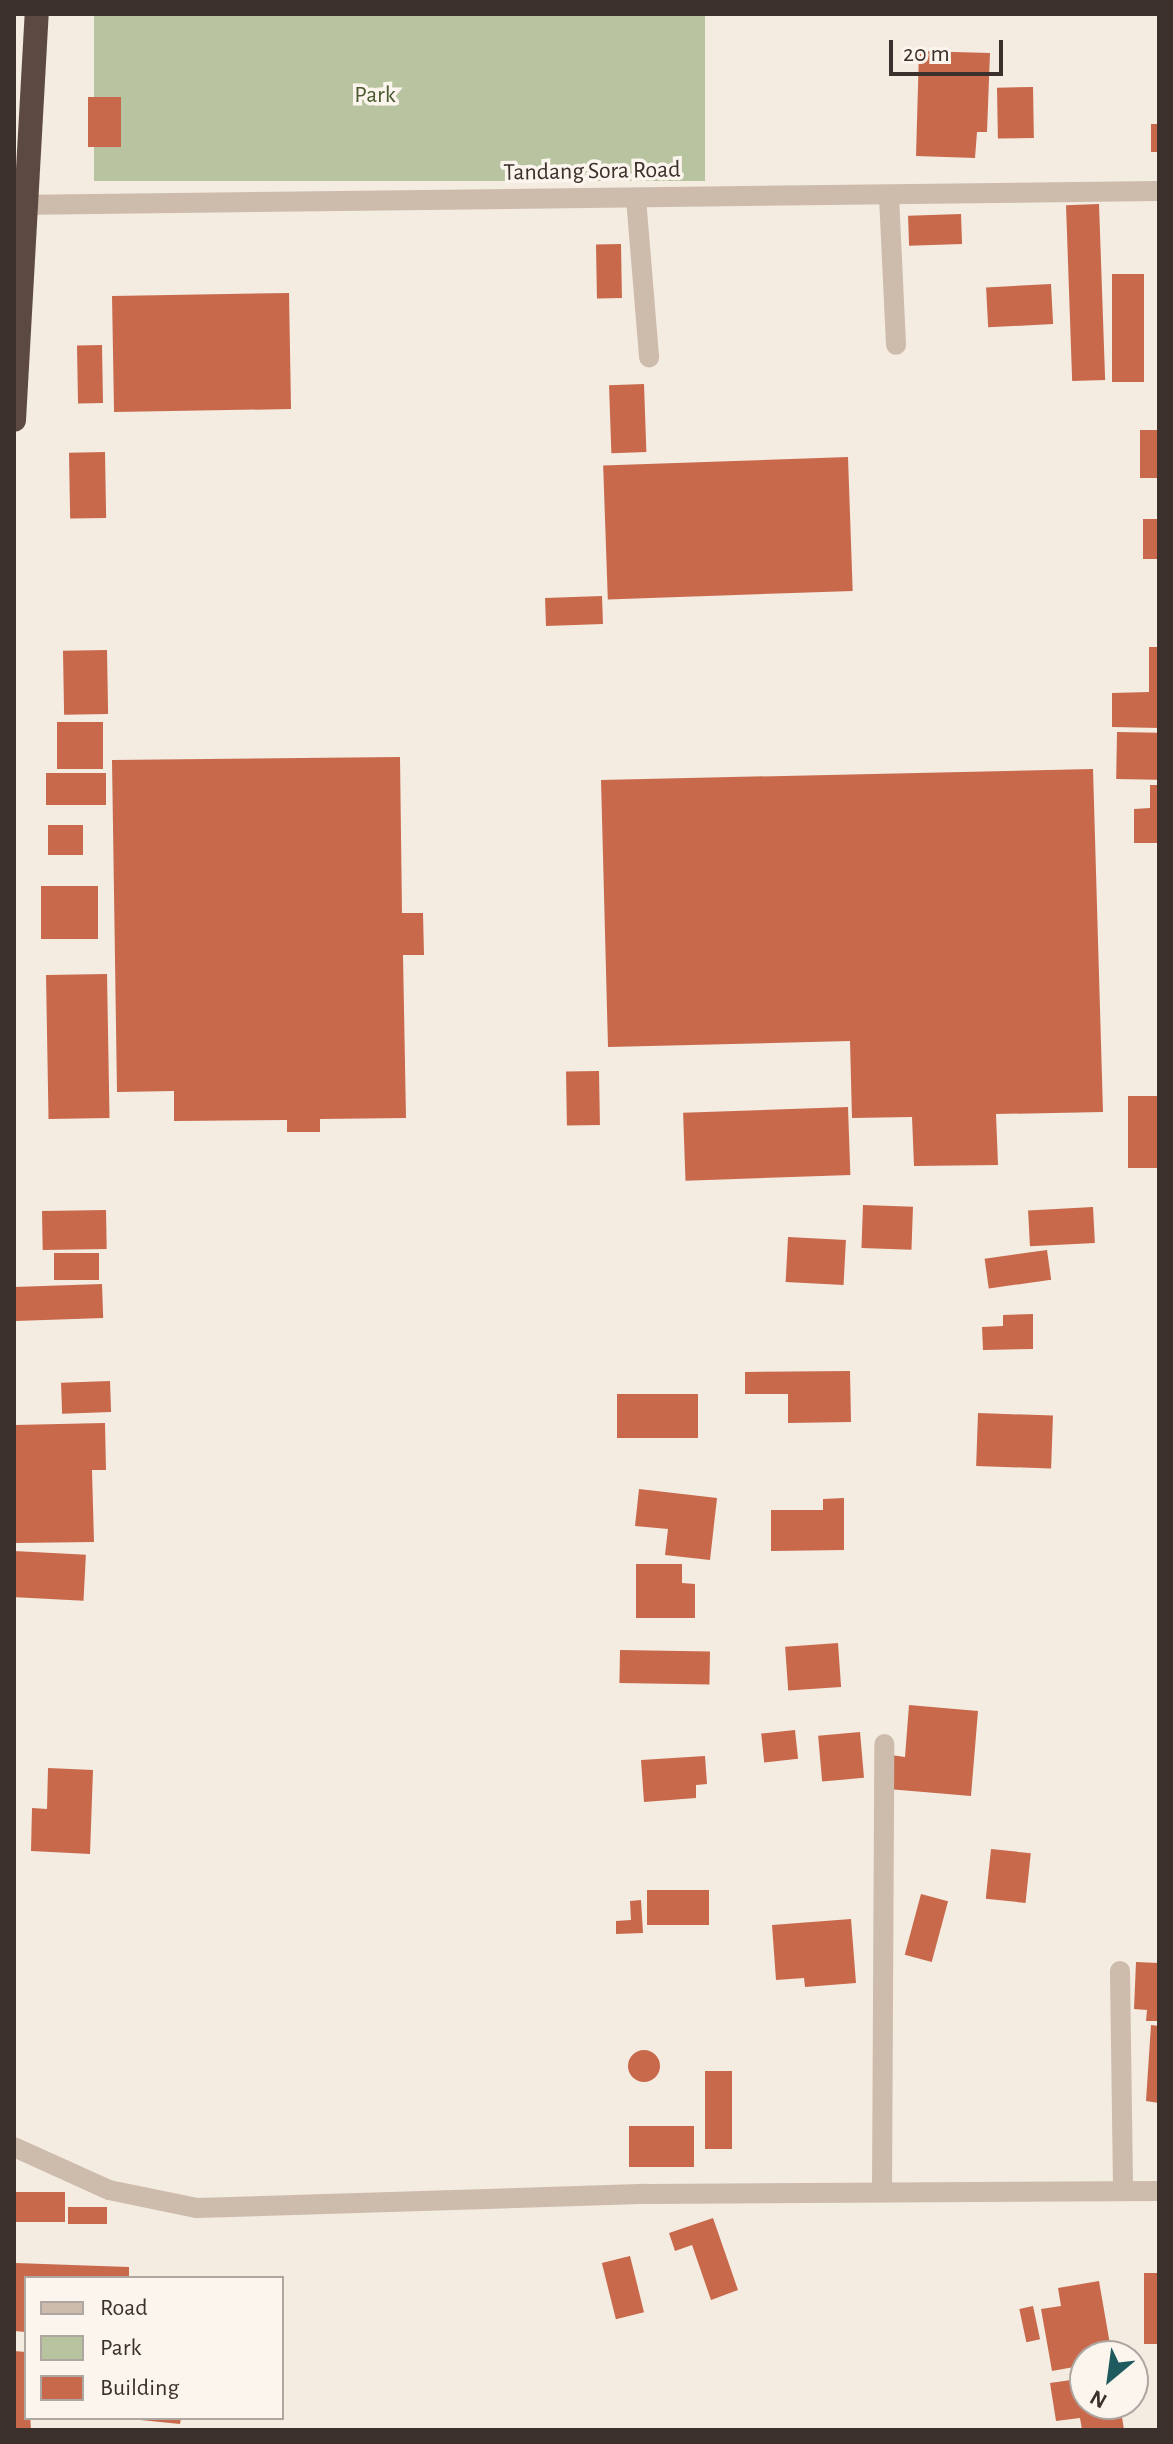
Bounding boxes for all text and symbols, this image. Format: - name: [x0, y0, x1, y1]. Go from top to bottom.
- scale bar: [893, 24, 1007, 74]
- text: 20 m: [903, 42, 950, 66]
- park label: Park: [354, 82, 396, 110]
- street label: Tandang Sora Road: [503, 156, 681, 188]
- legend: [24, 2276, 284, 2420]
- text: Road: [100, 2296, 148, 2320]
- text: Park: [100, 2336, 141, 2360]
- north arrow: [1069, 2340, 1149, 2420]
- text: Building: [100, 2376, 179, 2400]
- text: N: [1086, 2386, 1110, 2413]

